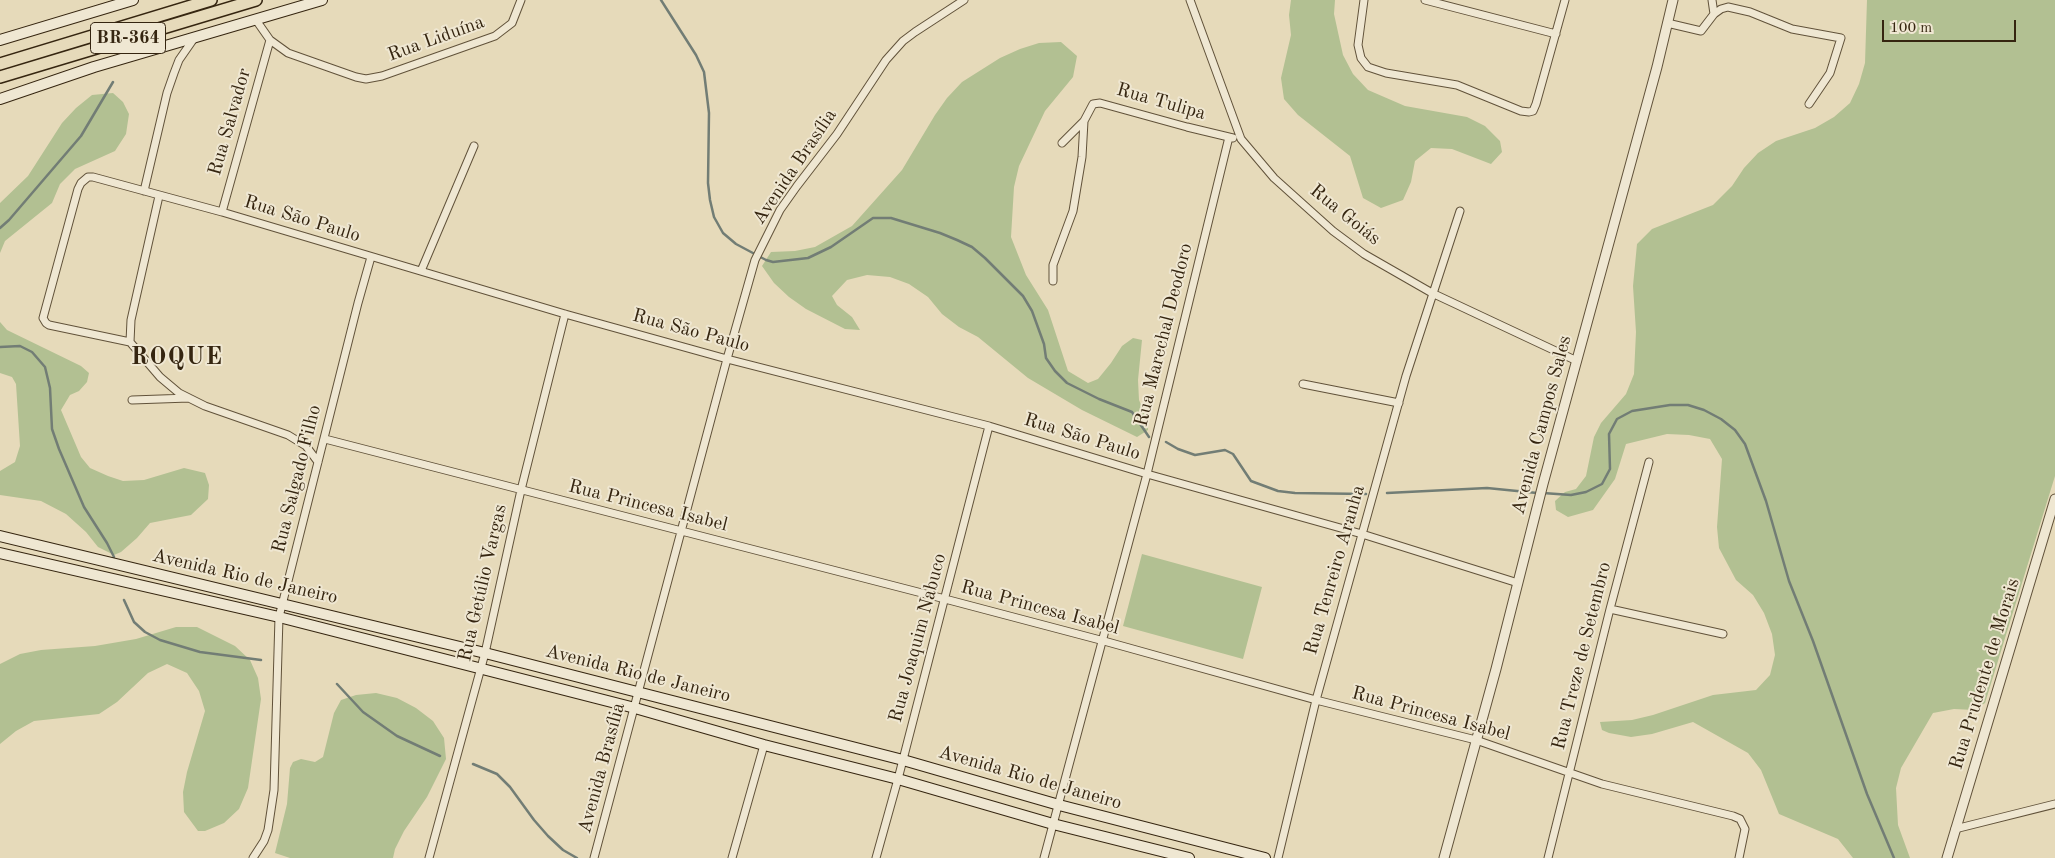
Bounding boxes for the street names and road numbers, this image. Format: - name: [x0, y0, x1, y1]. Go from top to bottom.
- street label: Rua Liduína: [385, 11, 487, 67]
- road number: BR-364: [90, 22, 166, 54]
- street label: Rua Salvador: [204, 66, 256, 178]
- street label: Rua Tulipa: [1114, 78, 1208, 126]
- street label: Avenida Brasília: [748, 105, 842, 229]
- street label: Rua Goiás: [1305, 180, 1385, 250]
- street label: Rua São Paulo: [241, 190, 363, 248]
- street label: Rua Marechal Deodoro: [1130, 241, 1198, 429]
- street label: Rua São Paulo: [630, 304, 752, 358]
- street label: Avenida Campos Sales: [1507, 333, 1577, 517]
- street label: Rua Salgado Filho: [268, 403, 326, 555]
- street label: Rua São Paulo: [1021, 408, 1143, 466]
- street label: Rua Princesa Isabel: [566, 475, 730, 537]
- street label: Rua Tenreiro Aranha: [1300, 482, 1370, 658]
- street label: Rua Getúlio Vargas: [454, 502, 512, 664]
- street label: Avenida Rio de Janeiro: [150, 545, 340, 609]
- street label: Rua Joaquim Nabuco: [884, 551, 952, 725]
- street label: Rua Treze de Setembro: [1548, 560, 1616, 752]
- street label: Rua Princesa Isabel: [958, 576, 1122, 640]
- street label: Rua Prudente de Morais: [1945, 576, 2025, 772]
- street label: Avenida Rio de Janeiro: [543, 640, 733, 708]
- street label: Rua Princesa Isabel: [1349, 682, 1513, 746]
- street label: Avenida Brasília: [574, 700, 630, 836]
- street label: Avenida Rio de Janeiro: [936, 741, 1124, 815]

